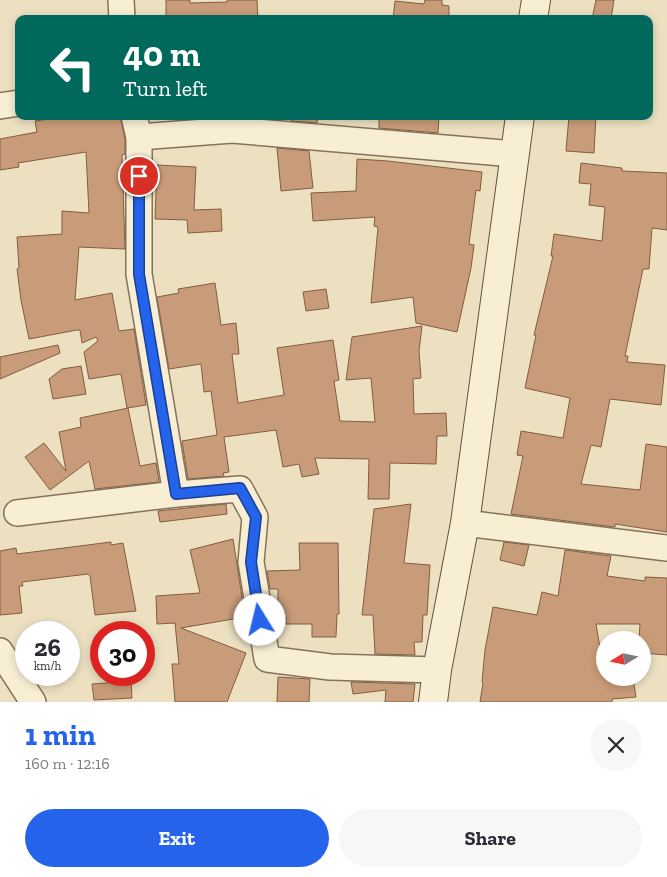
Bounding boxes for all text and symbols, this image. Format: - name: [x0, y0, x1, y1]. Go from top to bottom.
- text: 40 m: [123, 33, 200, 75]
- icon: left: [40, 35, 105, 100]
- text: Turn left: [123, 75, 207, 102]
- pin: [118, 155, 160, 197]
- icon: arrive: [125, 162, 153, 190]
- position arrow: [233, 593, 285, 645]
- speed limit sign: 30: [90, 621, 155, 686]
- north arrow: [596, 631, 651, 686]
- map controls: [596, 631, 651, 686]
- text: 26: [34, 632, 61, 662]
- text: km/h: [34, 659, 61, 673]
- text: 1 min: [25, 717, 96, 753]
- button: close: [590, 719, 642, 771]
- text: 160 m · 12:16: [25, 754, 110, 773]
- button: Exit: [25, 809, 329, 867]
- button: Share: [339, 809, 642, 867]

